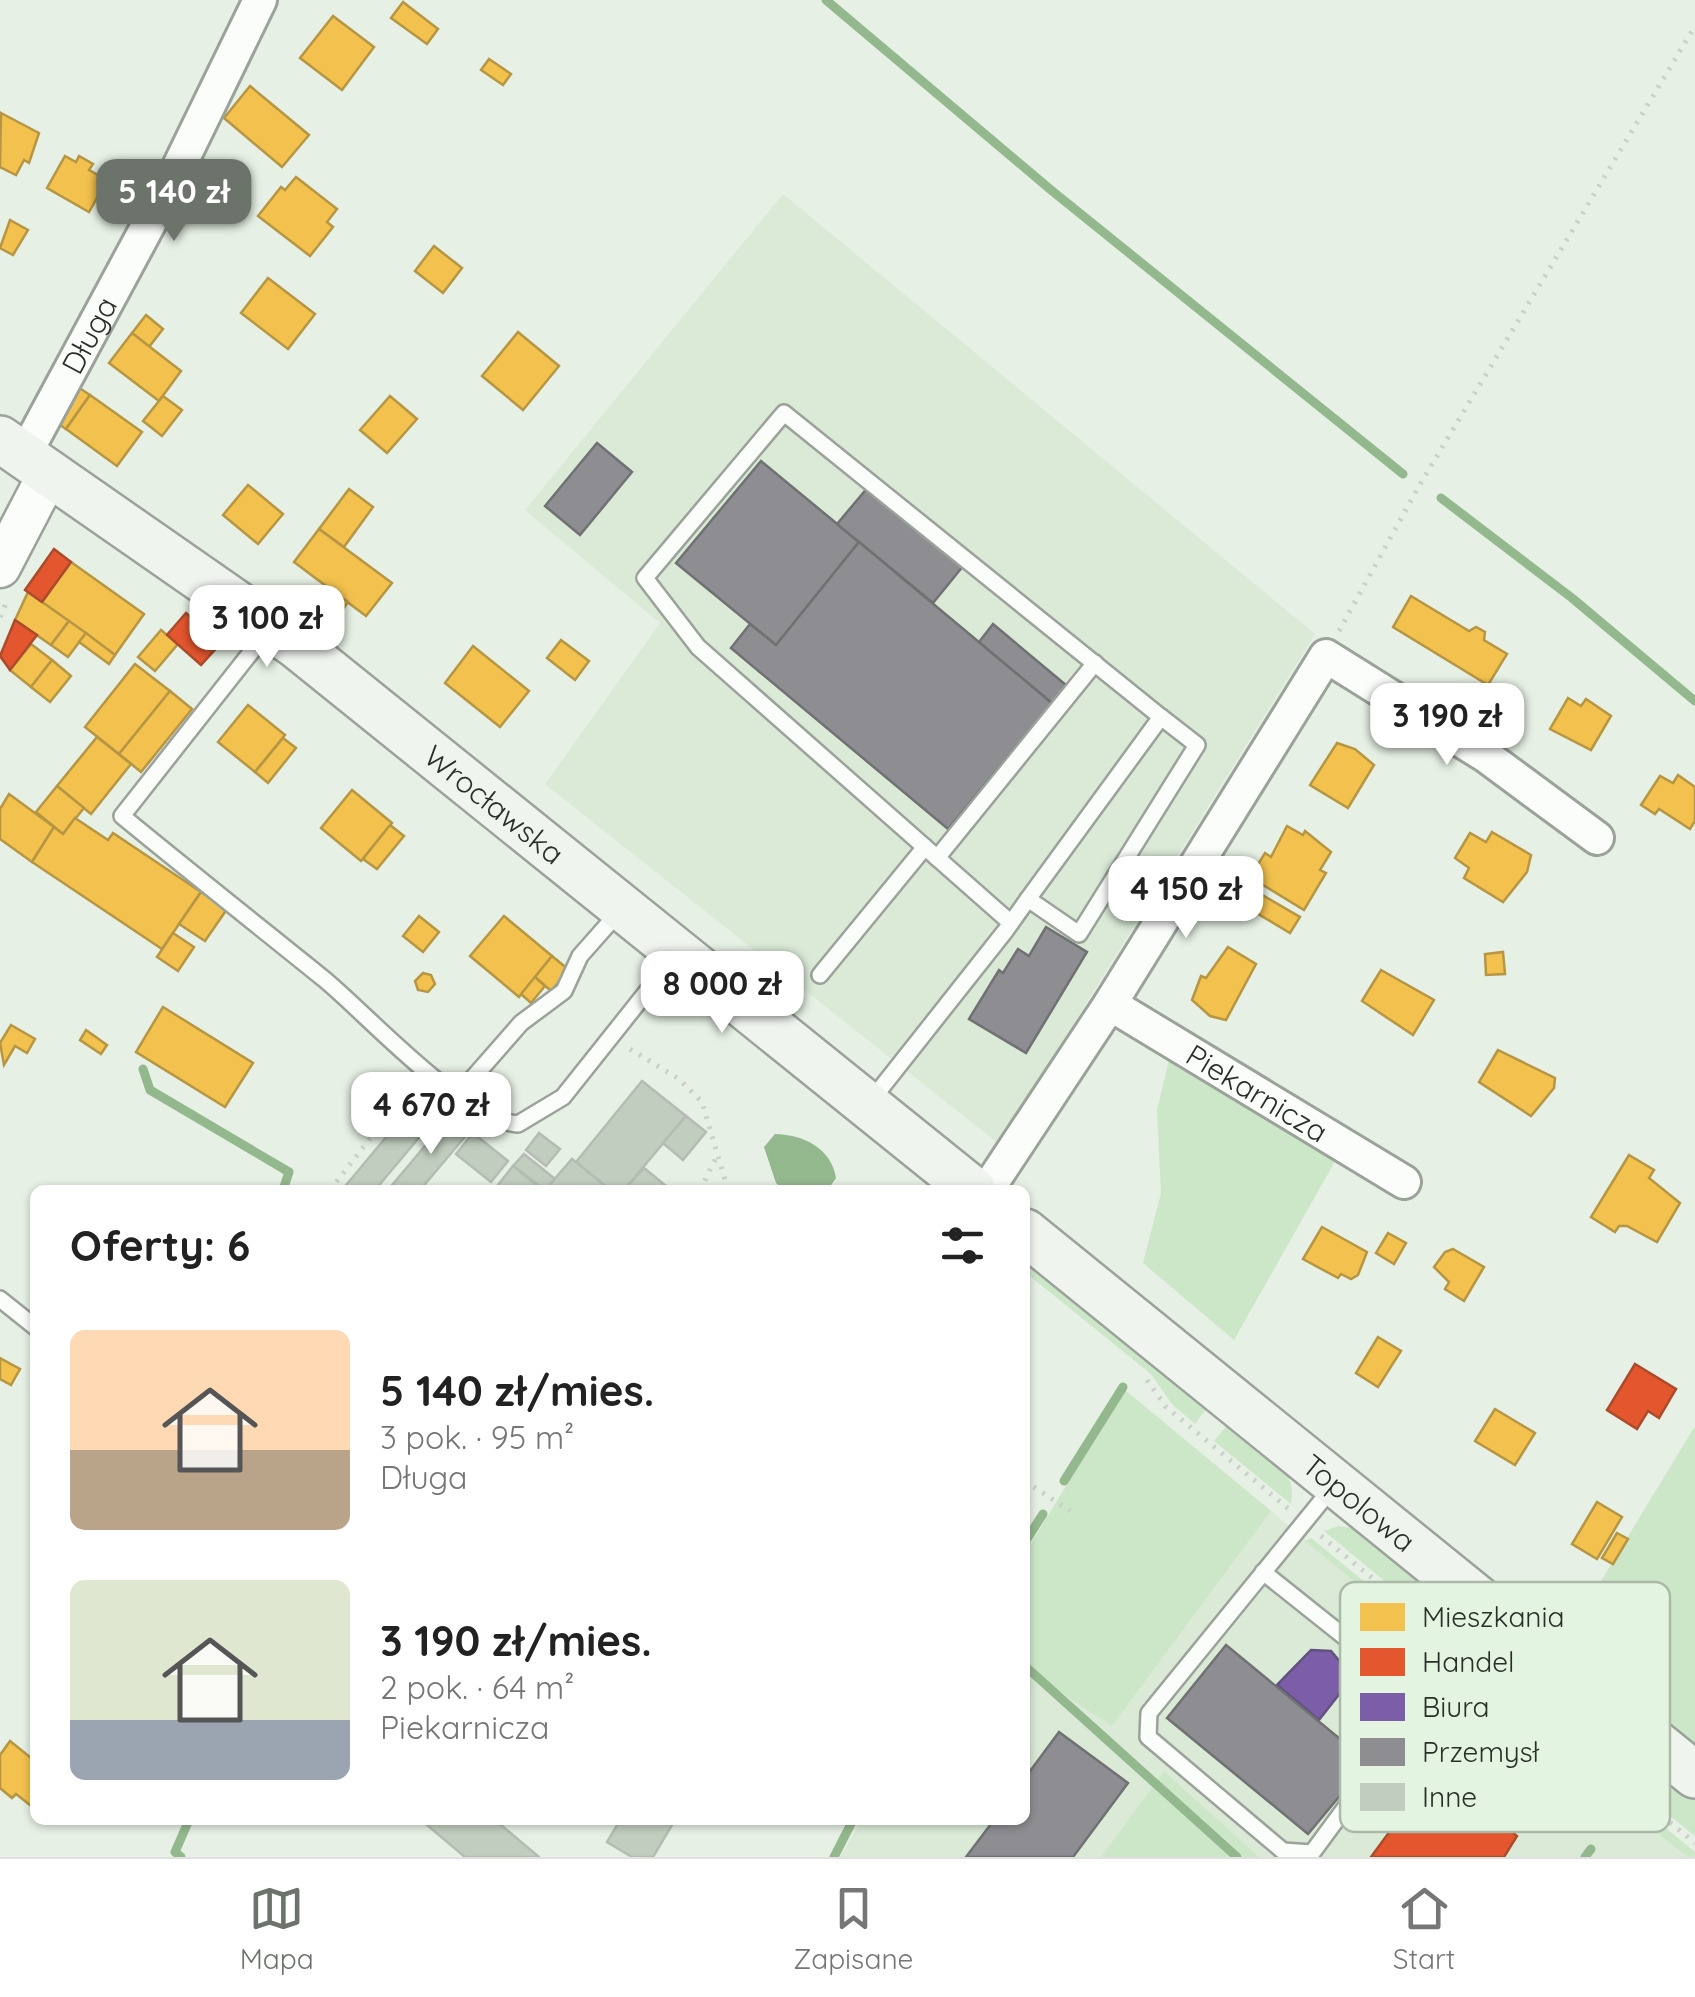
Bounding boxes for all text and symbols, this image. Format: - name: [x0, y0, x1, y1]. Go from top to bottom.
- pin: 5 140 zł: [71, 159, 277, 244]
- text: 5 140 zł: [118, 171, 230, 211]
- street label: Długa: [53, 290, 125, 380]
- pin: 3 100 zł: [164, 585, 370, 670]
- text: 3 100 zł: [212, 597, 322, 637]
- pin: 3 190 zł: [1344, 683, 1550, 768]
- text: 3 190 zł: [1392, 695, 1502, 735]
- street label: Wrocławska: [416, 737, 572, 872]
- pin: 4 150 zł: [1083, 856, 1289, 941]
- text: 4 150 zł: [1130, 868, 1242, 908]
- pin: 8 000 zł: [619, 951, 825, 1036]
- text: 8 000 zł: [663, 963, 781, 1003]
- street label: Piekarnicza: [1179, 1036, 1335, 1150]
- pin: 4 670 zł: [328, 1072, 534, 1157]
- text: 4 670 zł: [373, 1084, 489, 1124]
- icon: filters: [935, 1218, 990, 1273]
- text: Oferty: 6: [70, 1219, 250, 1272]
- text: 5 140 zł/mies.: [380, 1364, 654, 1417]
- icon: home: [150, 1370, 270, 1490]
- text: 3 pok. · 95 m²: [380, 1417, 574, 1457]
- street label: Topolowa: [1295, 1446, 1423, 1560]
- text: Długa: [380, 1457, 468, 1497]
- legend: [1340, 1582, 1670, 1832]
- text: Mieszkania: [1422, 1599, 1565, 1634]
- text: 3 190 zł/mies.: [380, 1614, 652, 1667]
- icon: home: [150, 1620, 270, 1740]
- text: Handel: [1422, 1644, 1515, 1679]
- text: 2 pok. · 64 m²: [380, 1667, 574, 1707]
- text: Biura: [1422, 1689, 1490, 1724]
- text: Piekarnicza: [380, 1707, 549, 1747]
- text: Przemysł: [1422, 1734, 1540, 1769]
- text: Inne: [1422, 1779, 1477, 1814]
- tab: Mapa: [240, 1881, 314, 1976]
- tab: Zapisane: [793, 1881, 913, 1976]
- tab: Start: [1393, 1881, 1455, 1976]

